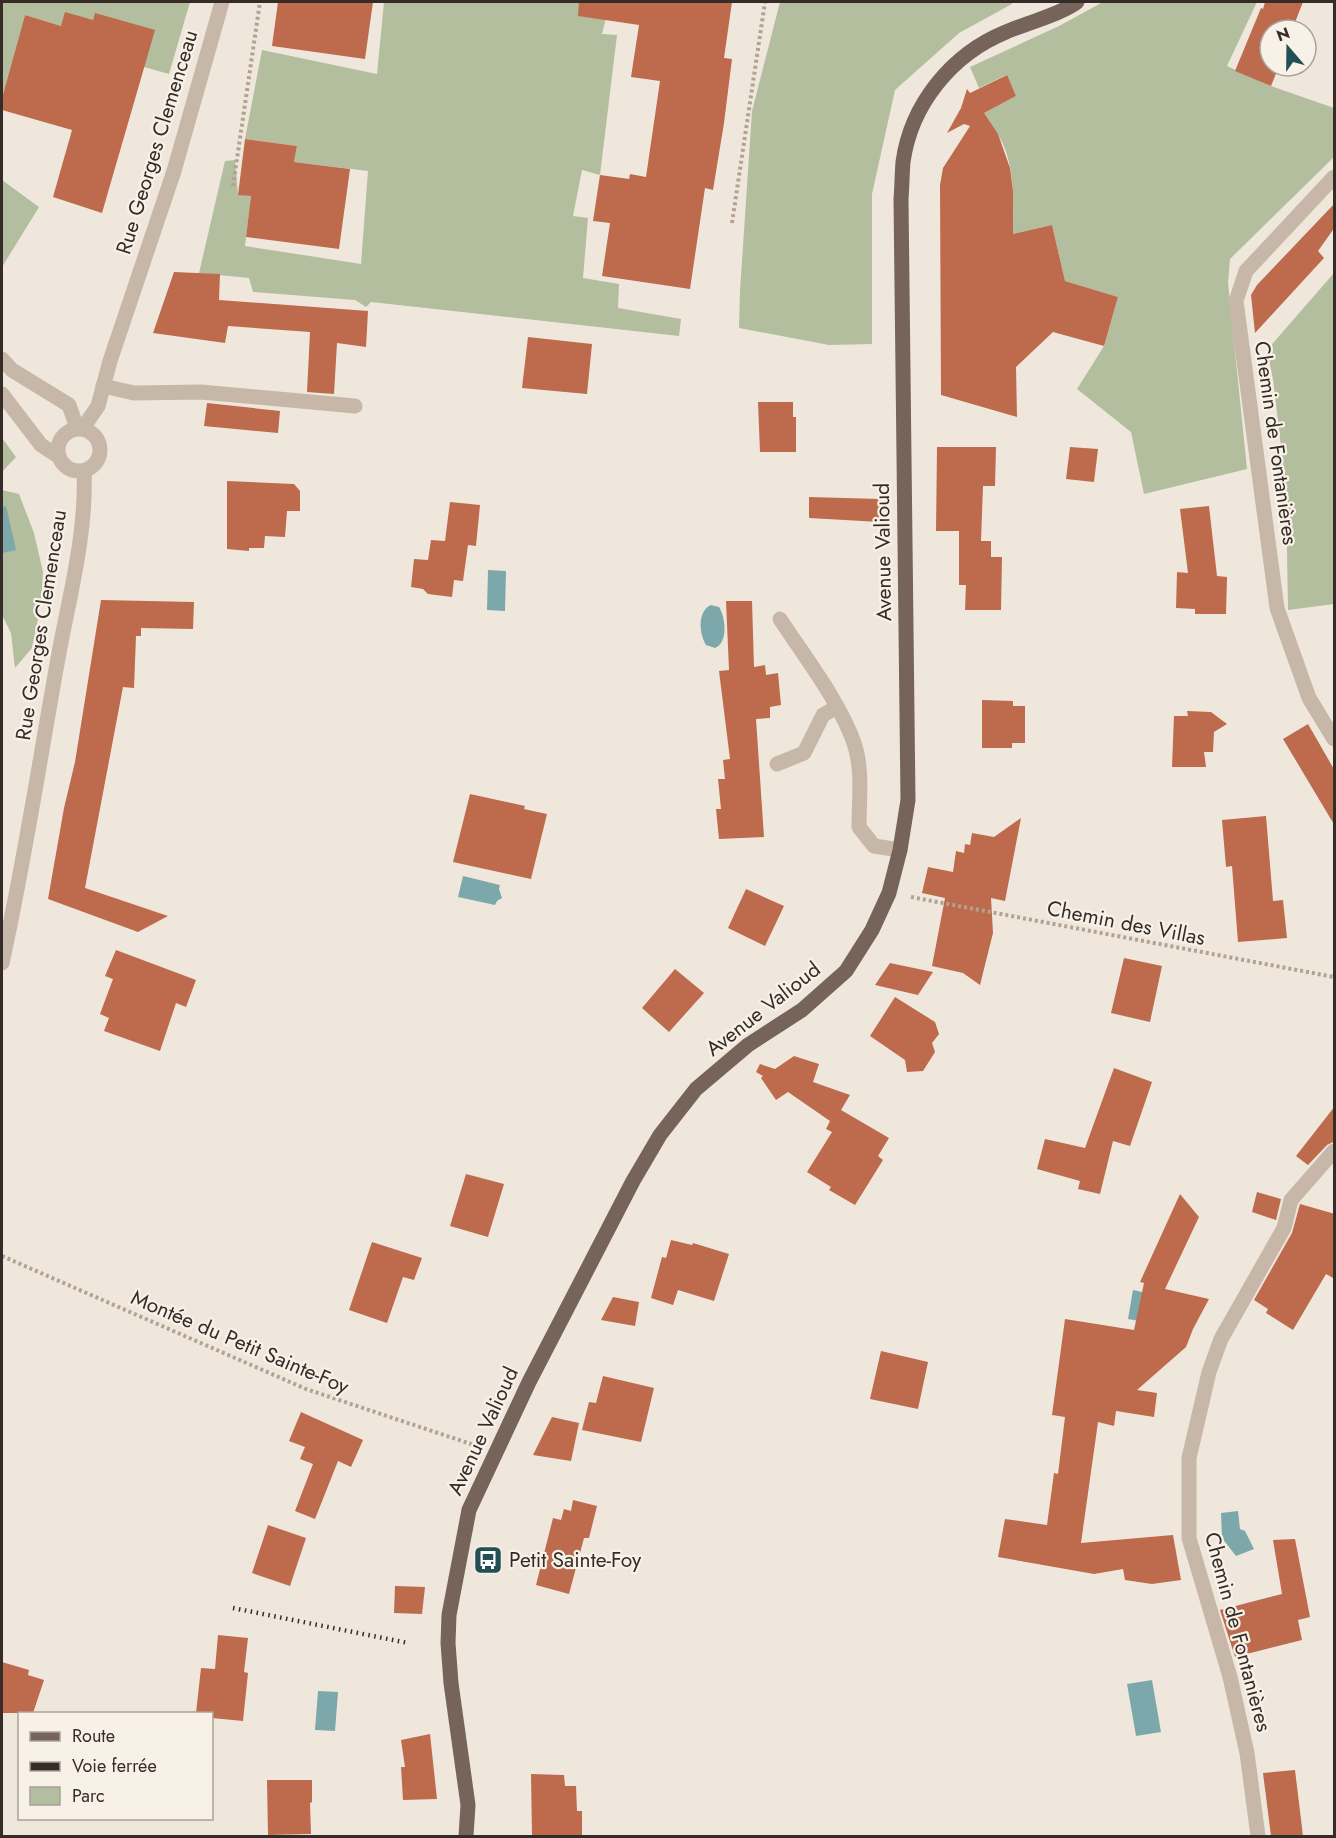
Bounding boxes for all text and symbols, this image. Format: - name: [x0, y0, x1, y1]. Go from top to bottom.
- north arrow: [1258, 18, 1318, 78]
- text: N: [1273, 21, 1293, 47]
- street label: Rue Georges Clemenceau: [109, 26, 205, 258]
- street label: Chemin de Fontanières: [1247, 339, 1305, 547]
- street label: Avenue Valioud: [867, 483, 899, 621]
- street label: Rue Georges Clemenceau: [8, 508, 74, 742]
- street label: Chemin des Villas: [1044, 893, 1208, 953]
- street label: Avenue Valioud: [699, 955, 827, 1063]
- street label: Montée du Petit Sainte-Foy: [126, 1282, 354, 1402]
- street label: Avenue Valioud: [440, 1362, 526, 1500]
- street label: Chemin de Fontanières: [1197, 1529, 1279, 1735]
- bus stop icon: Petit Sainte-Foy: [472, 1544, 504, 1576]
- place label: Petit Sainte-Foy: [509, 1545, 642, 1575]
- legend: [18, 1712, 213, 1820]
- text: Route: [72, 1723, 115, 1749]
- text: Voie ferrée: [72, 1753, 157, 1779]
- text: Parc: [72, 1783, 105, 1809]

